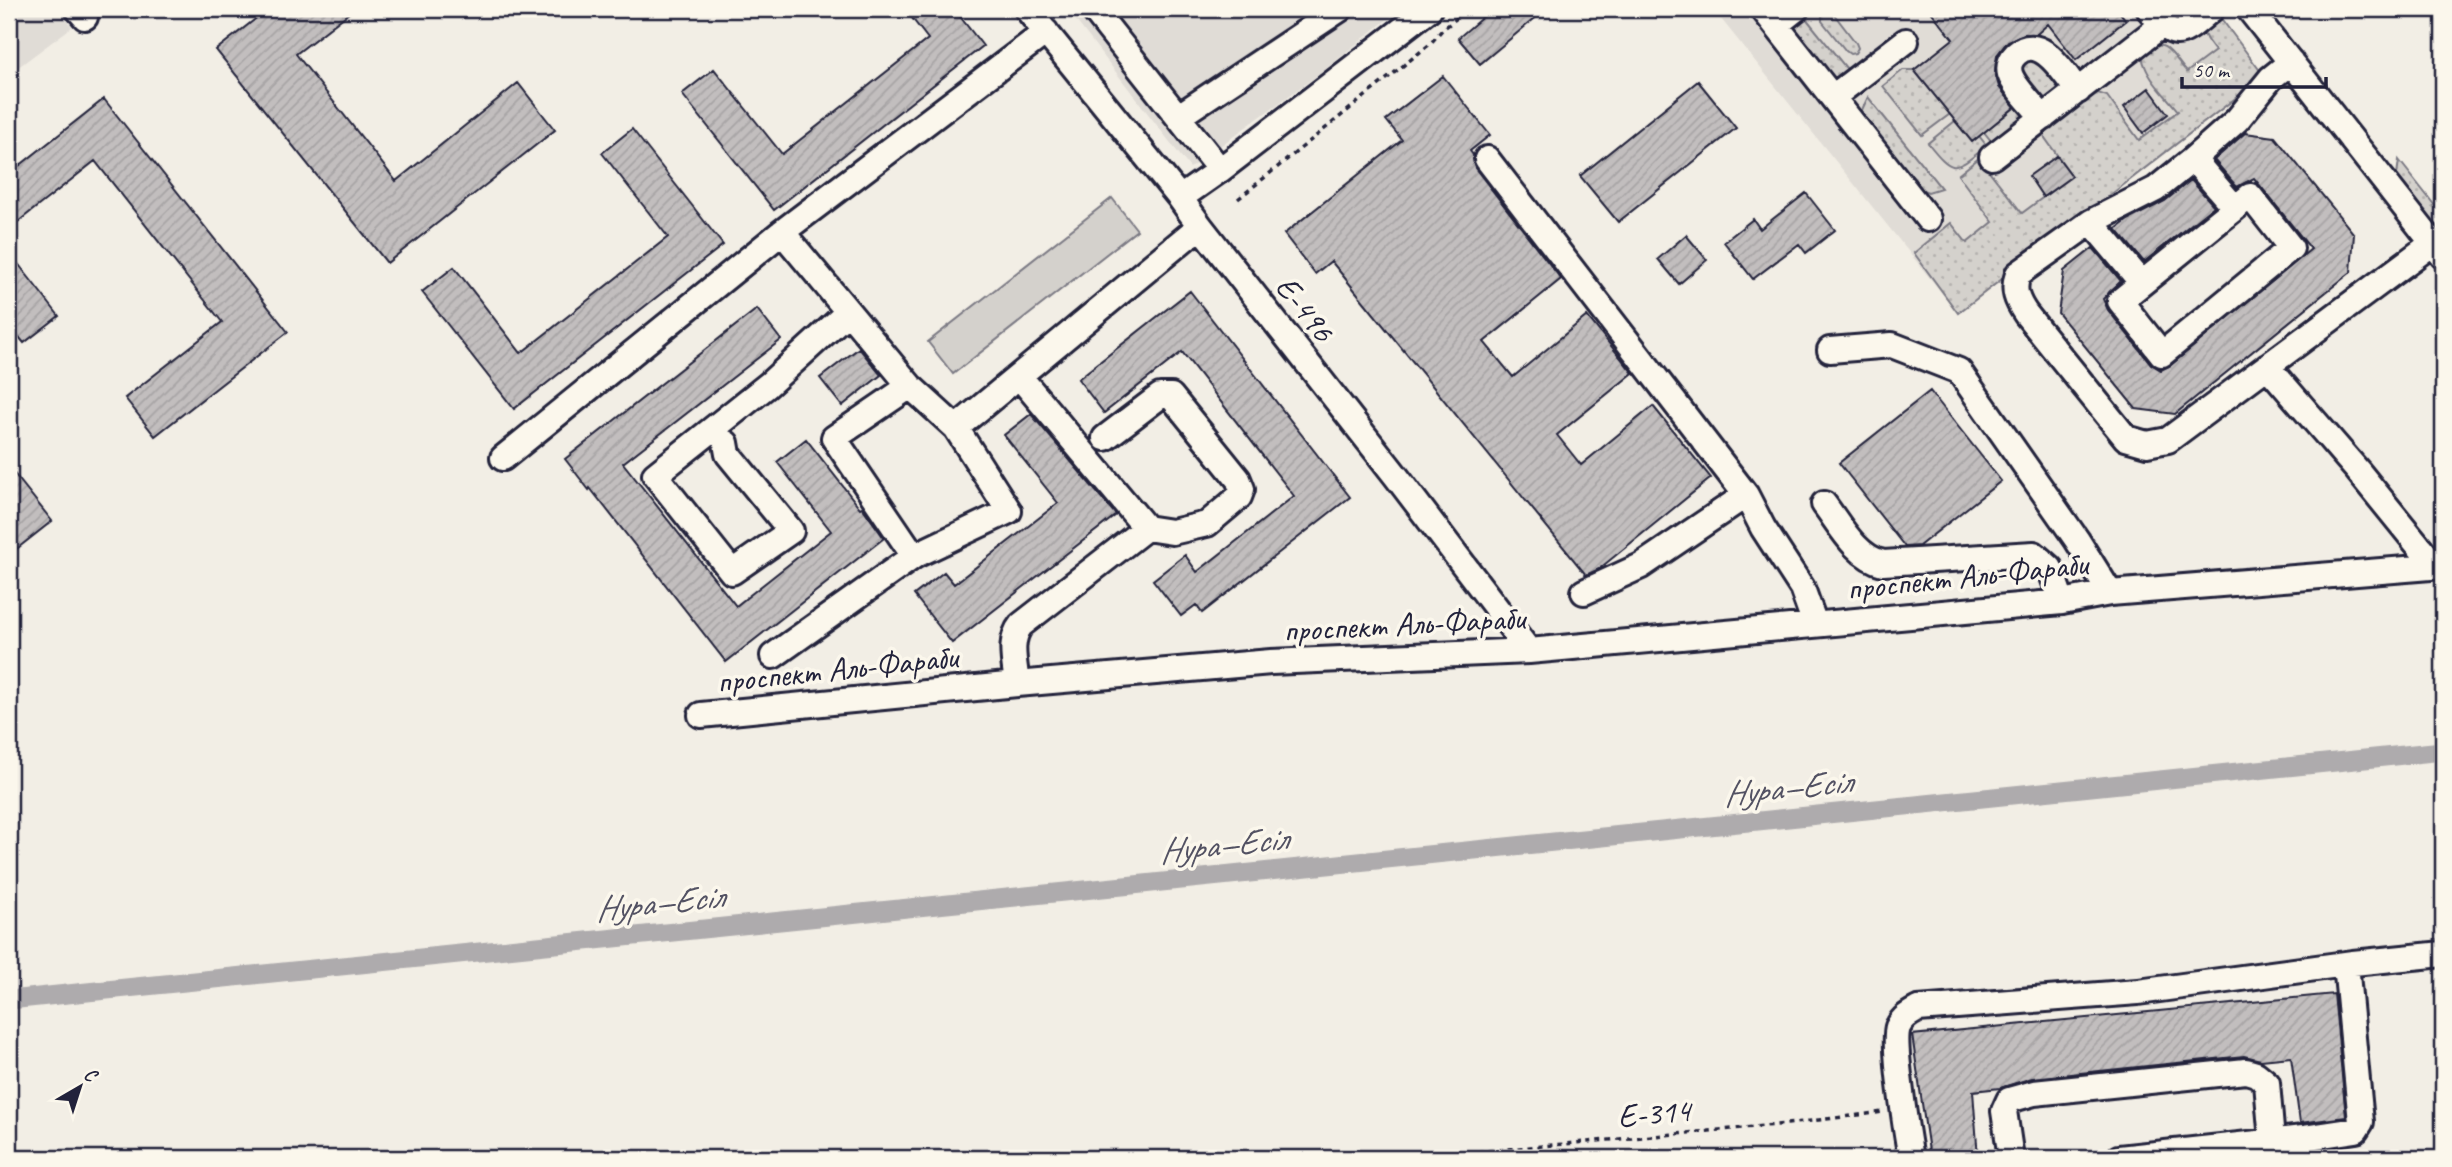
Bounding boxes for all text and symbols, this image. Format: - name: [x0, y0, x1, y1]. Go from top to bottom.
- scale bar: [2182, 46, 2326, 90]
- text: 50 m: [2193, 57, 2231, 83]
- street label: E-496: [1266, 267, 1345, 351]
- street label: проспект Аль-Фараби: [1845, 542, 2093, 610]
- street label: проспект Аль-Фараби: [1282, 597, 1529, 651]
- street label: проспект Аль-Фараби: [715, 635, 963, 703]
- water label: Нура—Есіл: [1721, 758, 1859, 817]
- water label: Нура—Есіл: [1157, 815, 1295, 874]
- water label: Нура—Есіл: [593, 873, 731, 932]
- north arrow: [46, 1052, 116, 1122]
- text: С: [79, 1062, 103, 1089]
- street label: E-314: [1616, 1089, 1695, 1137]

